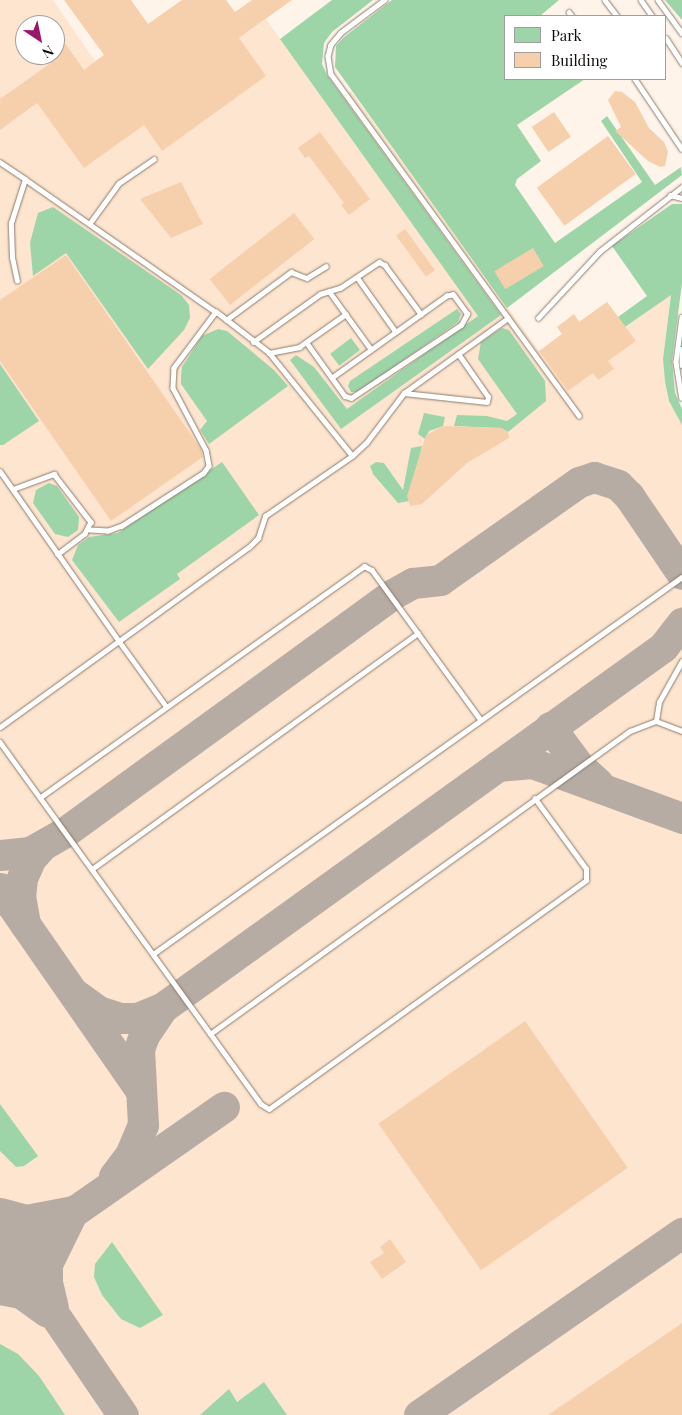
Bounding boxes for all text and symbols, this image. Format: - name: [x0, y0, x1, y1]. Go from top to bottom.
- north arrow: [15, 15, 65, 65]
- legend: [504, 15, 667, 80]
- text: Park: [551, 25, 582, 45]
- text: N: [39, 41, 58, 63]
- text: Building: [551, 50, 607, 70]

